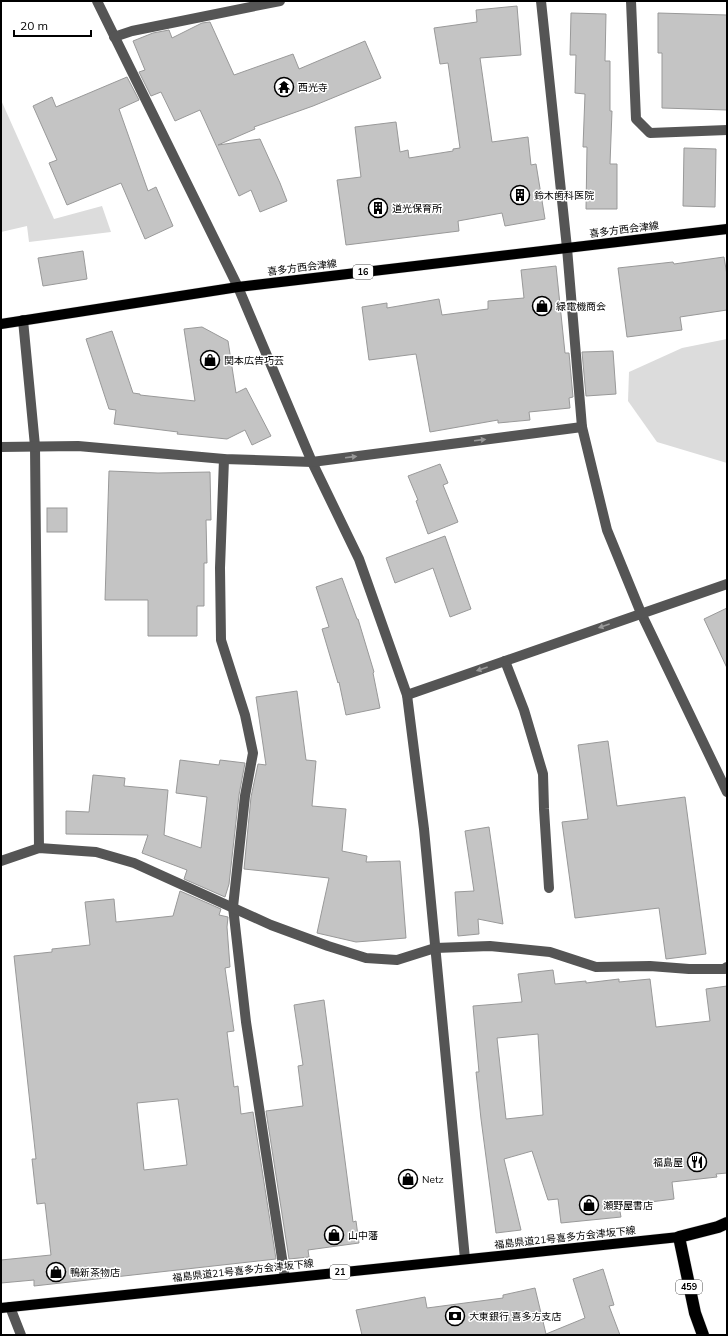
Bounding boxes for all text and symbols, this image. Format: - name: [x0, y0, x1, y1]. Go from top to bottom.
- scale bar: [14, 12, 91, 38]
- text: 20 m: [20, 18, 48, 33]
- temple icon: 西光寺: [273, 76, 295, 98]
- place label: 西光寺: [298, 81, 328, 94]
- building icon: 鈴木歯科医院: [509, 184, 531, 206]
- place label: 鈴木歯科医院: [534, 189, 594, 202]
- building icon: 道光保育所: [367, 197, 389, 219]
- place label: 道光保育所: [392, 202, 442, 215]
- street label: 喜多方西会津線: [589, 219, 660, 240]
- street label: 喜多方西会津線: [267, 257, 338, 278]
- road number: 16: [353, 265, 373, 279]
- shop icon: 緑電機商会: [531, 295, 553, 317]
- place label: 緑電機商会: [556, 300, 606, 313]
- shop icon: 関本広告巧芸: [199, 349, 221, 371]
- place label: 関本広告巧芸: [224, 354, 284, 367]
- one-way arrow: [474, 437, 486, 443]
- one-way arrow: [345, 454, 357, 460]
- one-way arrow: [598, 623, 610, 629]
- one-way arrow: [475, 667, 487, 673]
- restaurant icon: 福島屋: [686, 1151, 708, 1173]
- place label: 福島屋: [653, 1156, 683, 1169]
- shop icon: Netz: [397, 1168, 419, 1190]
- place label: Netz: [422, 1173, 444, 1186]
- shop icon: 瀬野屋書店: [578, 1194, 600, 1216]
- place label: 瀬野屋書店: [603, 1199, 653, 1212]
- shop icon: 山中藩: [323, 1224, 345, 1246]
- street label: 福島県道21号喜多方会津坂下線: [494, 1224, 636, 1251]
- place label: 山中藩: [348, 1229, 378, 1242]
- street label: 福島県道21号喜多方会津坂下線: [172, 1257, 314, 1284]
- shop icon: 鴨新茶物店: [45, 1261, 67, 1283]
- road number: 21: [330, 1265, 350, 1279]
- place label: 鴨新茶物店: [70, 1266, 120, 1279]
- road number: 459: [676, 1280, 702, 1294]
- bank icon: 大東銀行 喜多方支店: [444, 1305, 466, 1327]
- place label: 大東銀行 喜多方支店: [469, 1310, 562, 1323]

